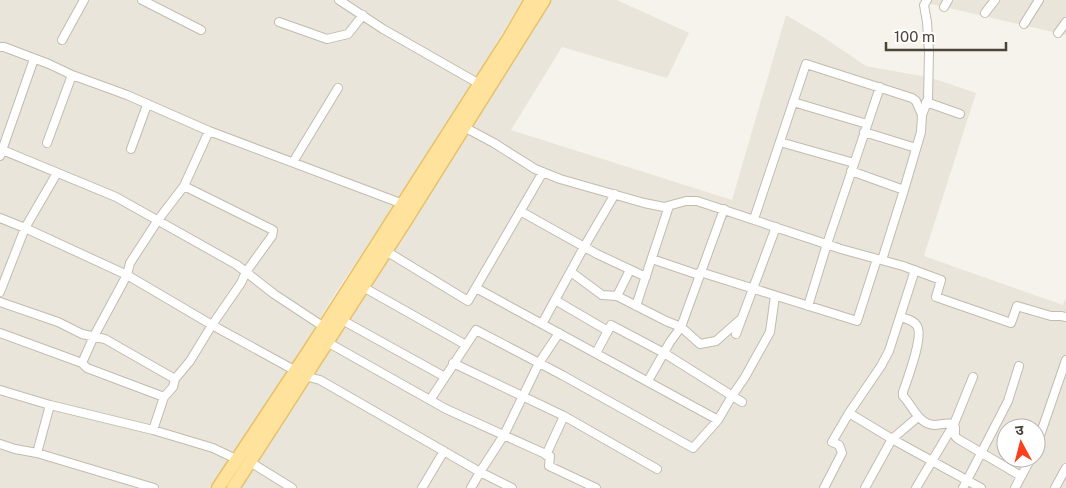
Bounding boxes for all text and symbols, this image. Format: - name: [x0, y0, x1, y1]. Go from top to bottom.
- scale bar: [886, 20, 1006, 52]
- text: 100 m: [894, 28, 935, 45]
- north arrow: [996, 418, 1046, 468]
- text: उ: [1014, 422, 1025, 439]

